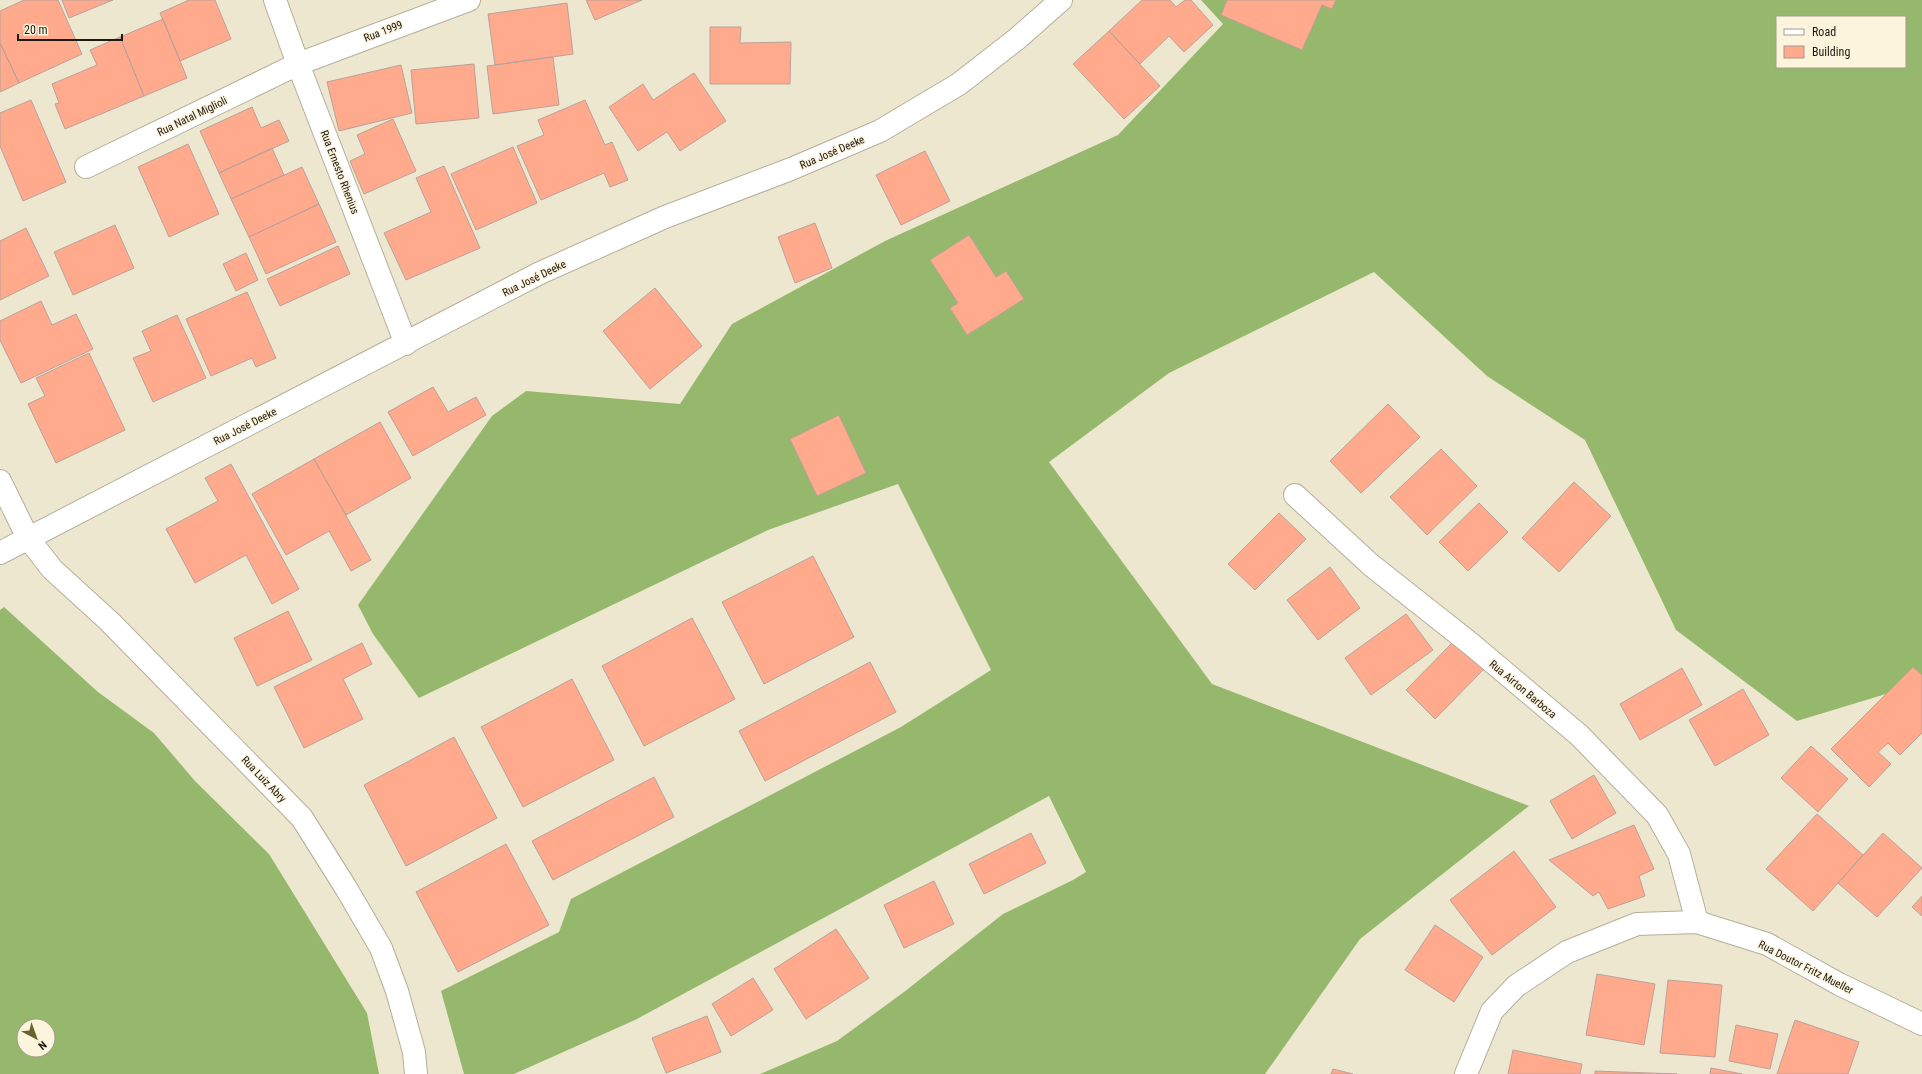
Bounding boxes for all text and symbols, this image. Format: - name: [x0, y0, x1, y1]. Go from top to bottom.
- scale bar: [18, 16, 122, 42]
- legend: [1776, 16, 1906, 68]
- street label: Rua 1999: [362, 18, 404, 45]
- text: 20 m: [24, 23, 48, 37]
- text: Road: [1812, 25, 1836, 39]
- text: Building: [1812, 45, 1850, 59]
- street label: Rua Natal Miglioli: [155, 94, 229, 139]
- street label: Rua Ernesto Rhenius: [318, 128, 362, 216]
- street label: Rua José Deeke: [798, 133, 867, 172]
- street label: Rua José Deeke: [500, 257, 568, 299]
- street label: Rua José Deeke: [211, 405, 279, 448]
- street label: Rua Airton Barboza: [1487, 658, 1559, 721]
- street label: Rua Luiz Abry: [238, 754, 289, 805]
- street label: Rua Doutor Fritz Mueller: [1756, 938, 1856, 997]
- north arrow: [16, 1018, 56, 1058]
- text: N: [35, 1038, 49, 1052]

